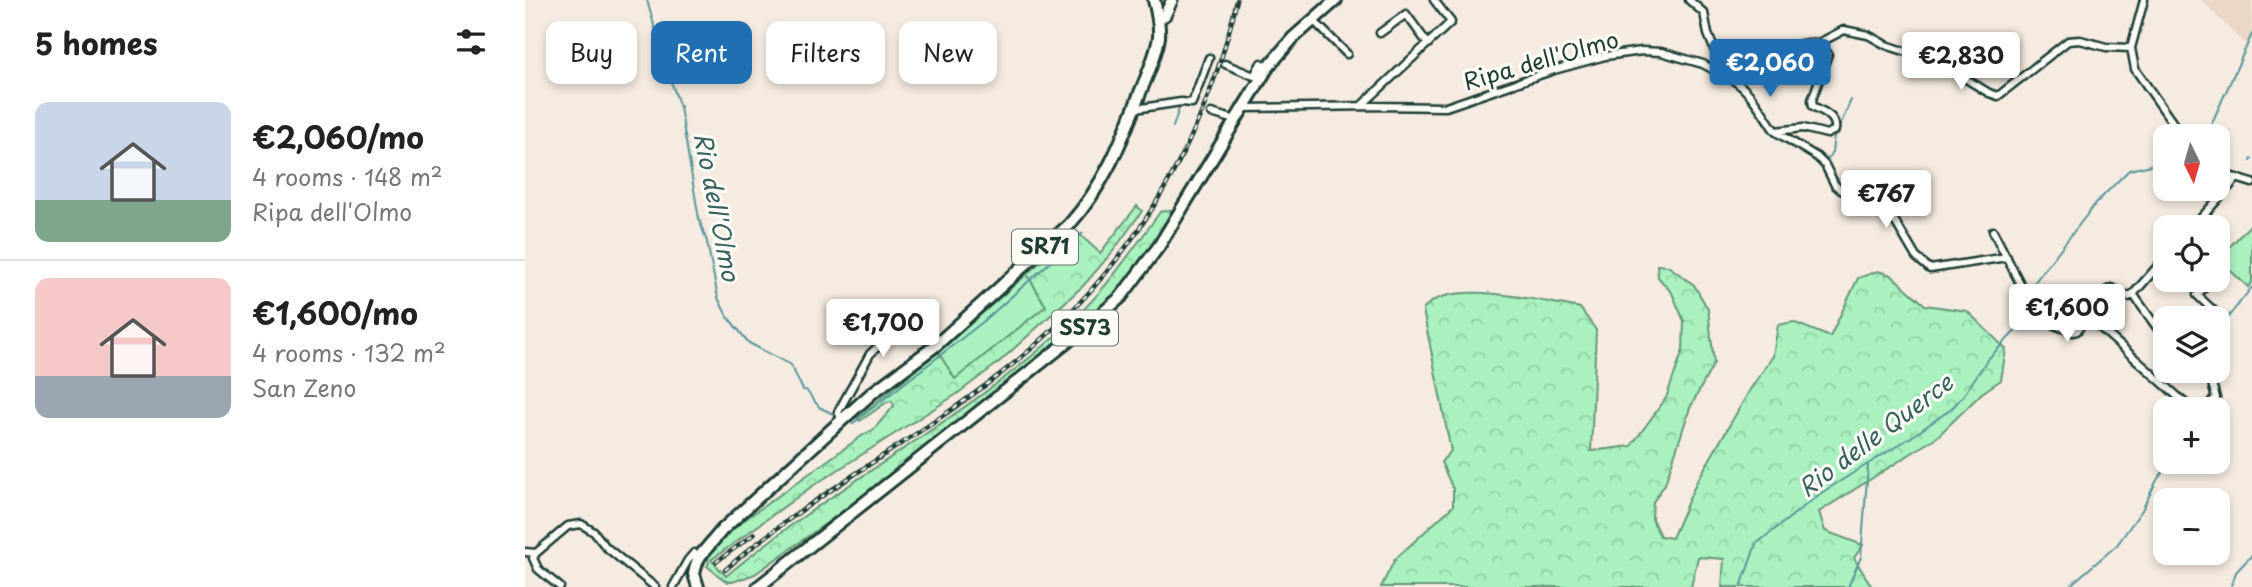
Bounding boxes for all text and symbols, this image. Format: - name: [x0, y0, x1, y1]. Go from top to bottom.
- text: 5 homes: [35, 20, 158, 65]
- chip: Buy: [546, 21, 637, 84]
- chip: Rent: [651, 21, 752, 84]
- chip: Filters: [766, 21, 885, 84]
- chip: New: [899, 21, 997, 84]
- street label: Ripa dell'Olmo: [1459, 21, 1622, 98]
- icon: filters: [452, 23, 490, 61]
- pin: €2,830: [1904, 32, 2018, 92]
- text: €2,830: [1918, 37, 2004, 72]
- pin: €2,060: [1713, 40, 1827, 99]
- text: €2,060: [1726, 44, 1814, 79]
- text: €2,060/mo: [252, 114, 424, 159]
- north arrow: [2153, 124, 2229, 201]
- map controls: [2153, 124, 2230, 565]
- water label: Rio dell'Olmo: [686, 129, 750, 286]
- icon: home: [91, 130, 175, 214]
- text: 4 rooms · 148 m²: [252, 159, 443, 194]
- pin: €767: [1845, 170, 1927, 230]
- text: €767: [1857, 175, 1915, 210]
- text: Ripa dell'Olmo: [252, 194, 412, 229]
- button: locate: [2153, 215, 2230, 292]
- road number: SR71: [1012, 230, 1078, 264]
- pin: €1,600: [2010, 284, 2124, 344]
- text: €1,600: [2025, 289, 2109, 324]
- text: €1,600/mo: [252, 290, 418, 335]
- pin: €1,700: [826, 300, 940, 359]
- text: €1,700: [842, 304, 924, 339]
- icon: home: [91, 306, 175, 390]
- button: layers: [2153, 306, 2230, 383]
- road number: SS73: [1052, 310, 1118, 346]
- text: 4 rooms · 132 m²: [252, 335, 446, 370]
- water label: Rio delle Querce: [1790, 364, 1961, 505]
- text: San Zeno: [252, 370, 356, 405]
- button: +: [2153, 397, 2230, 474]
- button: −: [2153, 488, 2230, 565]

